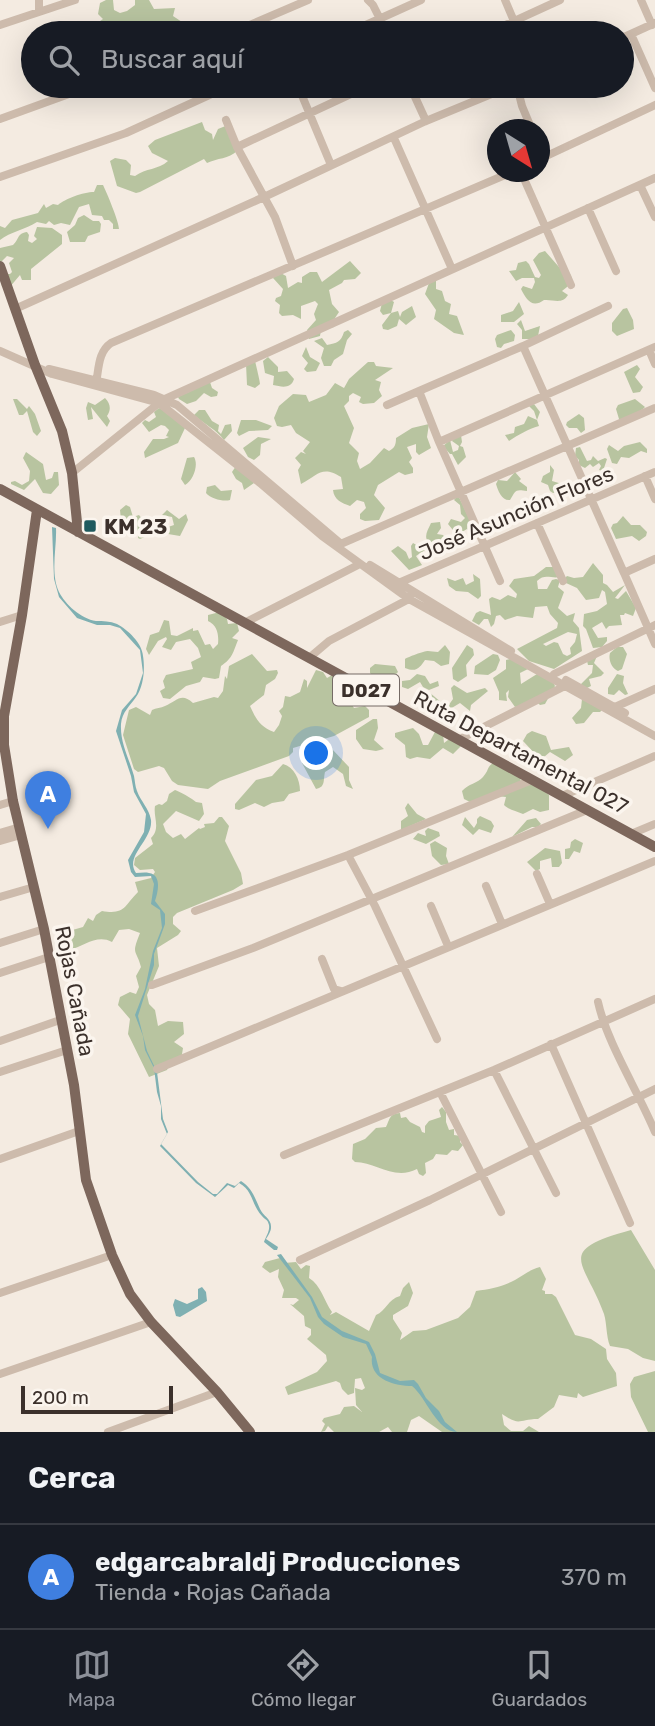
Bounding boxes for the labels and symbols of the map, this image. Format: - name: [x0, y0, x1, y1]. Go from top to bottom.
- north arrow: [487, 119, 550, 182]
- street label: José Asunción Flores: [415, 461, 617, 565]
- place label: KM 23: [104, 514, 167, 539]
- marker: KM 23: [82, 518, 98, 534]
- road number: D027: [333, 674, 399, 706]
- street label: Ruta Departamental 027: [410, 685, 633, 819]
- your location: [299, 736, 333, 770]
- pin: A: [25, 771, 71, 829]
- street label: Rojas Cañada: [50, 924, 100, 1058]
- scale bar: [21, 1383, 173, 1415]

